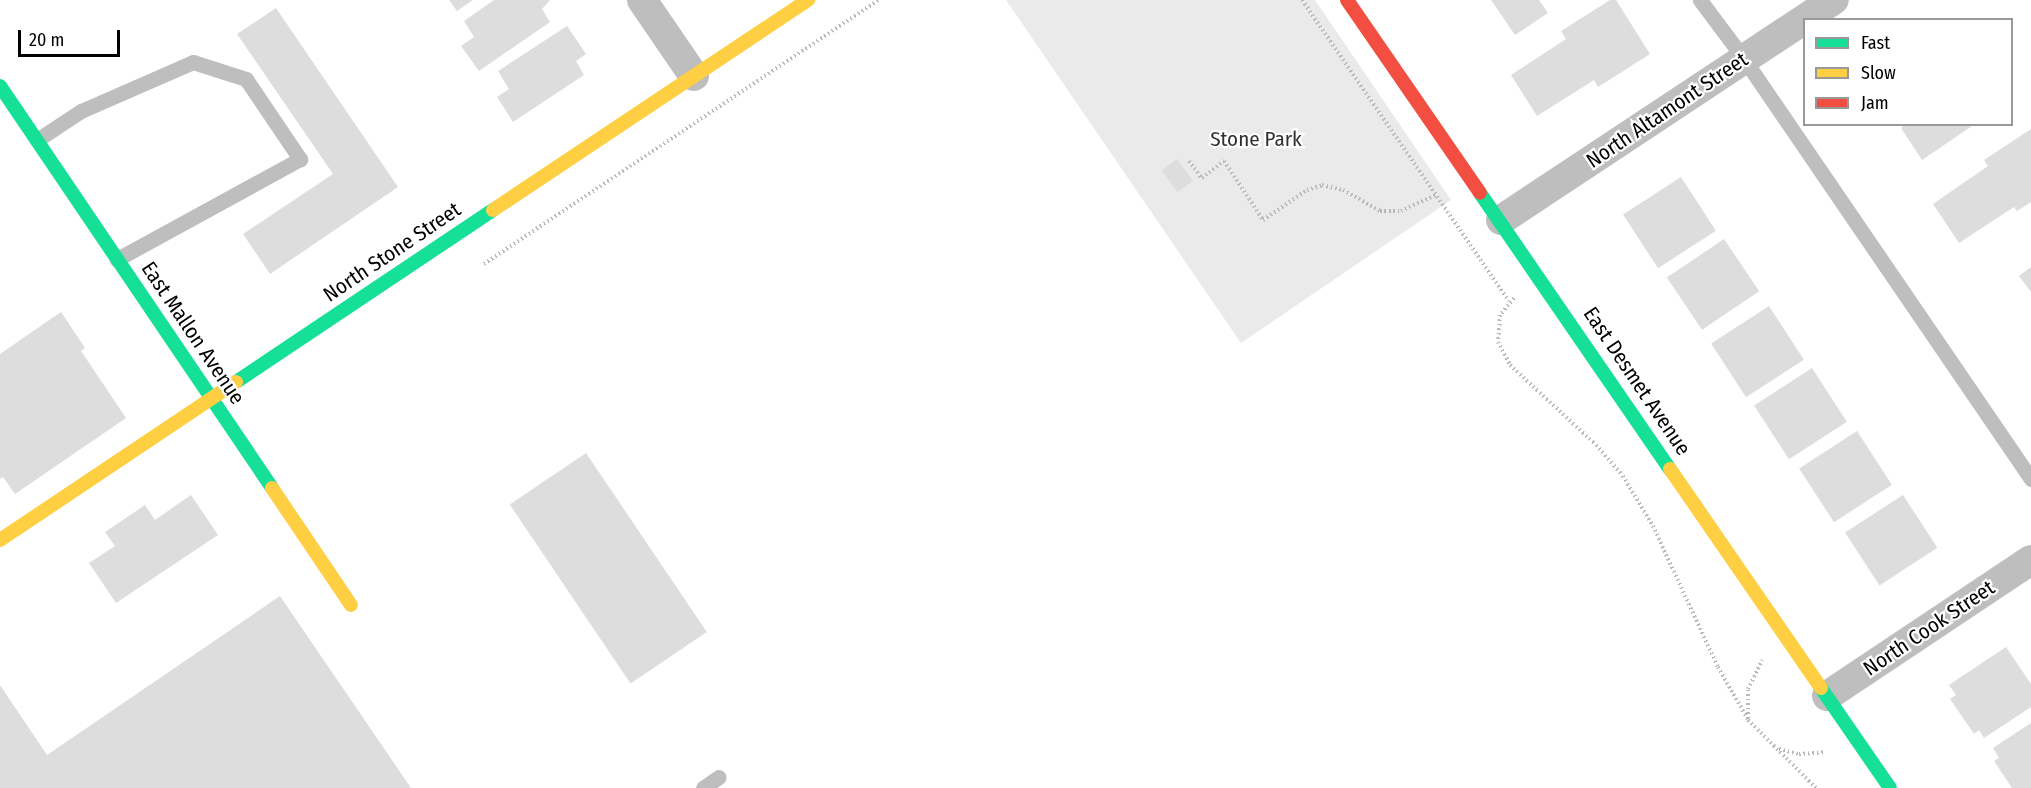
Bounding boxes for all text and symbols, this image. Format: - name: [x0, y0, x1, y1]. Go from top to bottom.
- scale bar: [21, 18, 123, 56]
- legend: [1803, 18, 2013, 126]
- text: 20 m: [29, 29, 64, 51]
- text: Fast: [1861, 32, 1890, 54]
- street label: North Altamont Street: [1581, 47, 1753, 173]
- text: Slow: [1861, 62, 1896, 84]
- text: Jam: [1861, 92, 1889, 114]
- park label: Stone Park: [1210, 126, 1302, 152]
- street label: North Stone Street: [319, 197, 465, 307]
- street label: East Mallon Avenue: [136, 257, 250, 409]
- street label: East Desmet Avenue: [1578, 302, 1696, 460]
- street label: North Cook Street: [1859, 575, 1999, 681]

